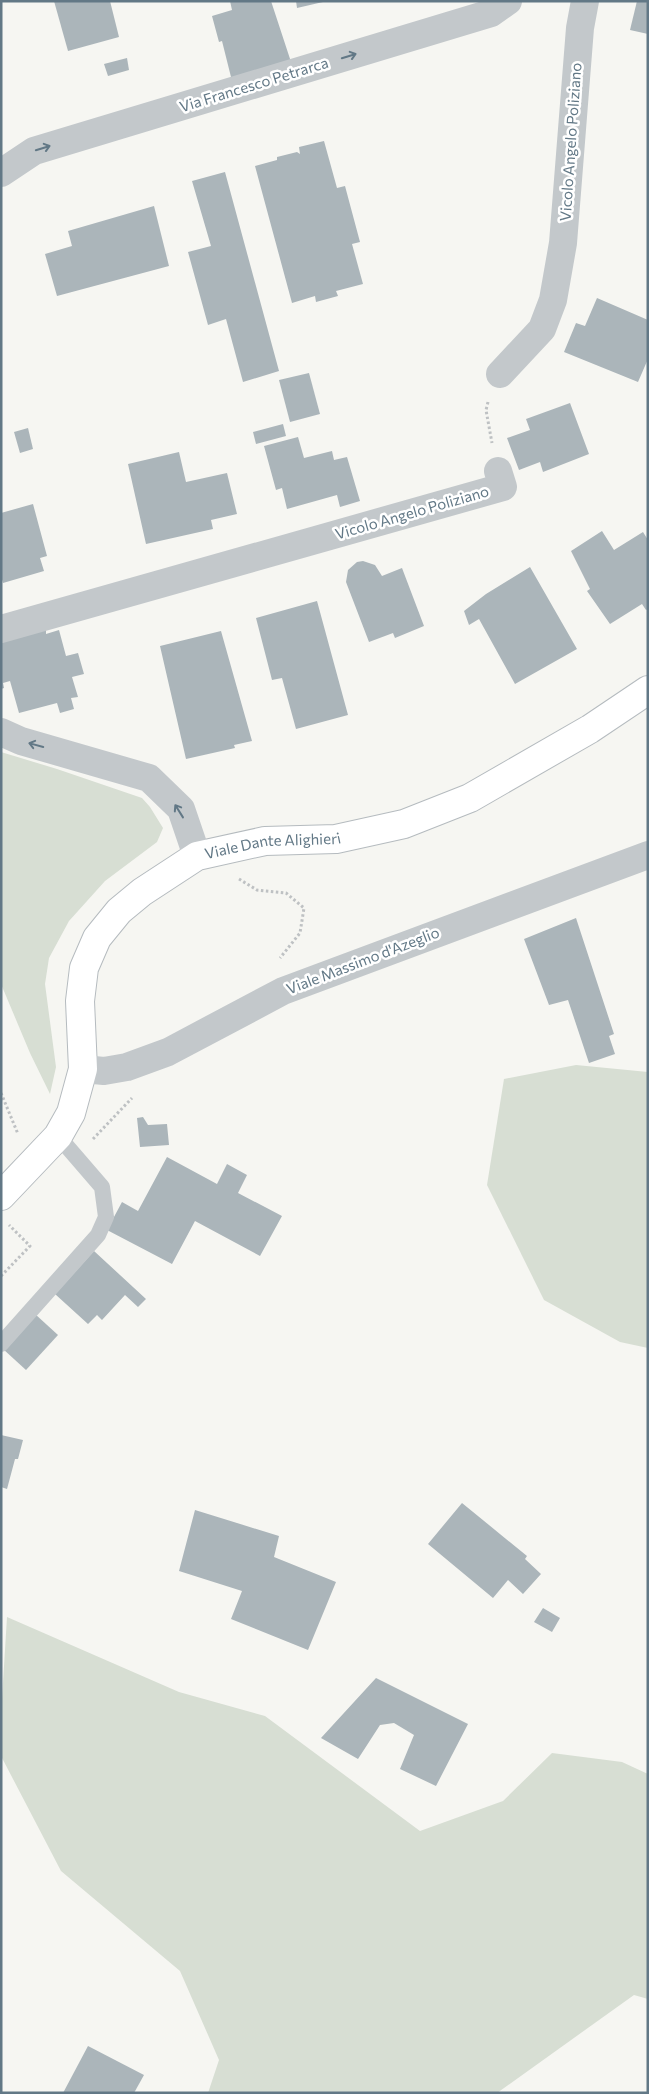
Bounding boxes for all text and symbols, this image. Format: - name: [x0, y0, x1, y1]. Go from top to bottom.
- one-way arrow: [341, 50, 357, 60]
- street label: Via Francesco Petrarca: [177, 53, 330, 115]
- street label: Vicolo Angelo Poliziano: [555, 62, 585, 222]
- one-way arrow: [35, 143, 51, 153]
- street label: Vicolo Angelo Poliziano: [333, 481, 491, 543]
- one-way arrow: [29, 740, 45, 749]
- one-way arrow: [174, 804, 184, 818]
- street label: Viale Dante Alighieri: [203, 828, 342, 862]
- street label: Viale Massimo d'Azeglio: [284, 923, 442, 998]

